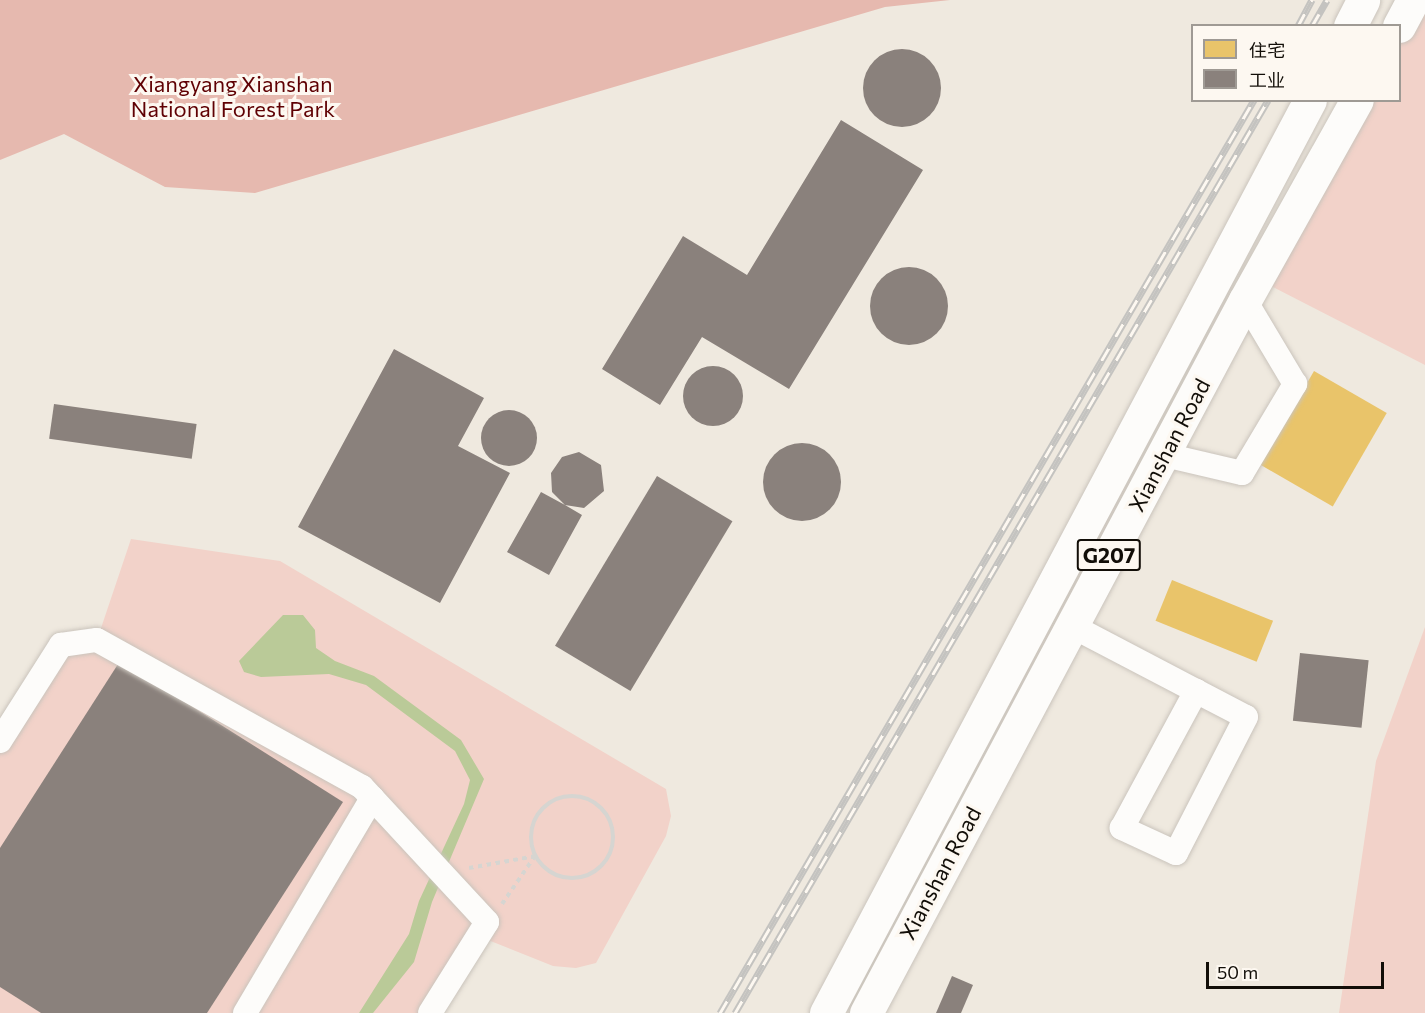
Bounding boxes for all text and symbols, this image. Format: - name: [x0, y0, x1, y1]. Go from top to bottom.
- legend: [1191, 24, 1401, 102]
- text: 住宅: [1249, 39, 1285, 61]
- text: 工业: [1249, 69, 1285, 91]
- park label: Xiangyang Xianshan National Forest Park: [131, 70, 335, 122]
- street label: Xianshan Road: [1123, 374, 1215, 516]
- road number: G207: [1076, 537, 1142, 573]
- street label: Xianshan Road: [894, 802, 986, 944]
- scale bar: [1209, 950, 1388, 988]
- text: 50 m: [1217, 961, 1258, 983]

